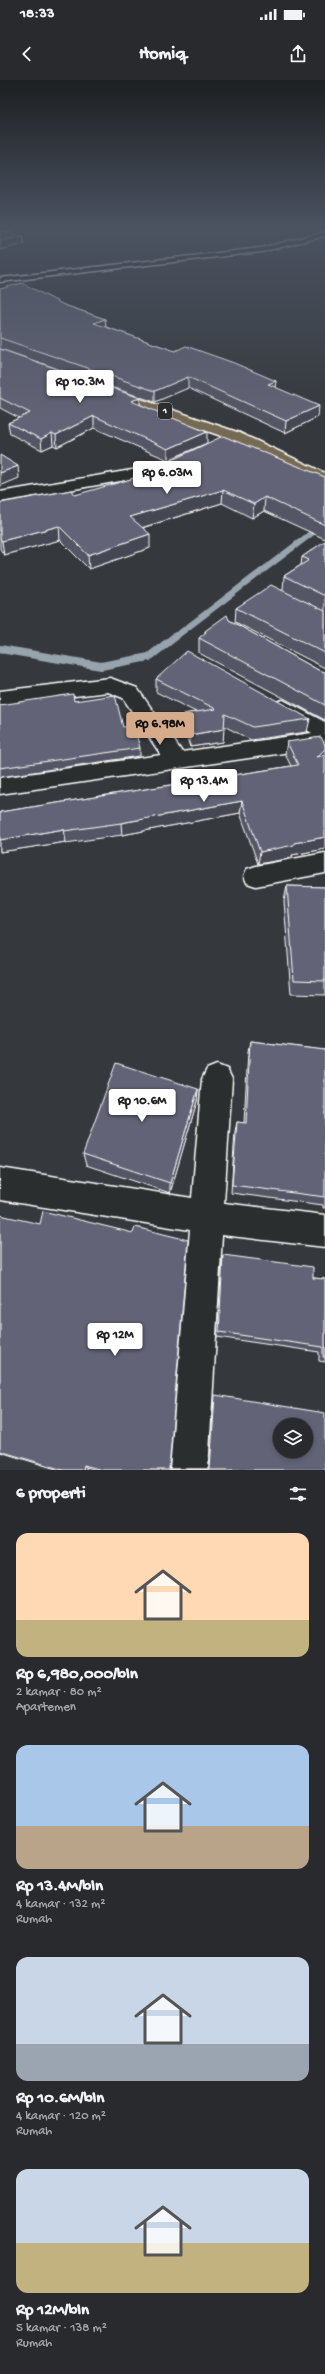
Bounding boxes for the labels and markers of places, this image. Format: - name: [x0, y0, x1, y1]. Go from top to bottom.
- pin: Rp 10.3M: [39, 370, 121, 404]
- pin: Rp 6.03M: [126, 461, 208, 495]
- pin: Rp 6.98M: [119, 712, 201, 746]
- pin: Rp 13.4M: [163, 769, 245, 803]
- pin: Rp 10.6M: [101, 1089, 183, 1123]
- pin: Rp 12M: [82, 1323, 148, 1357]

